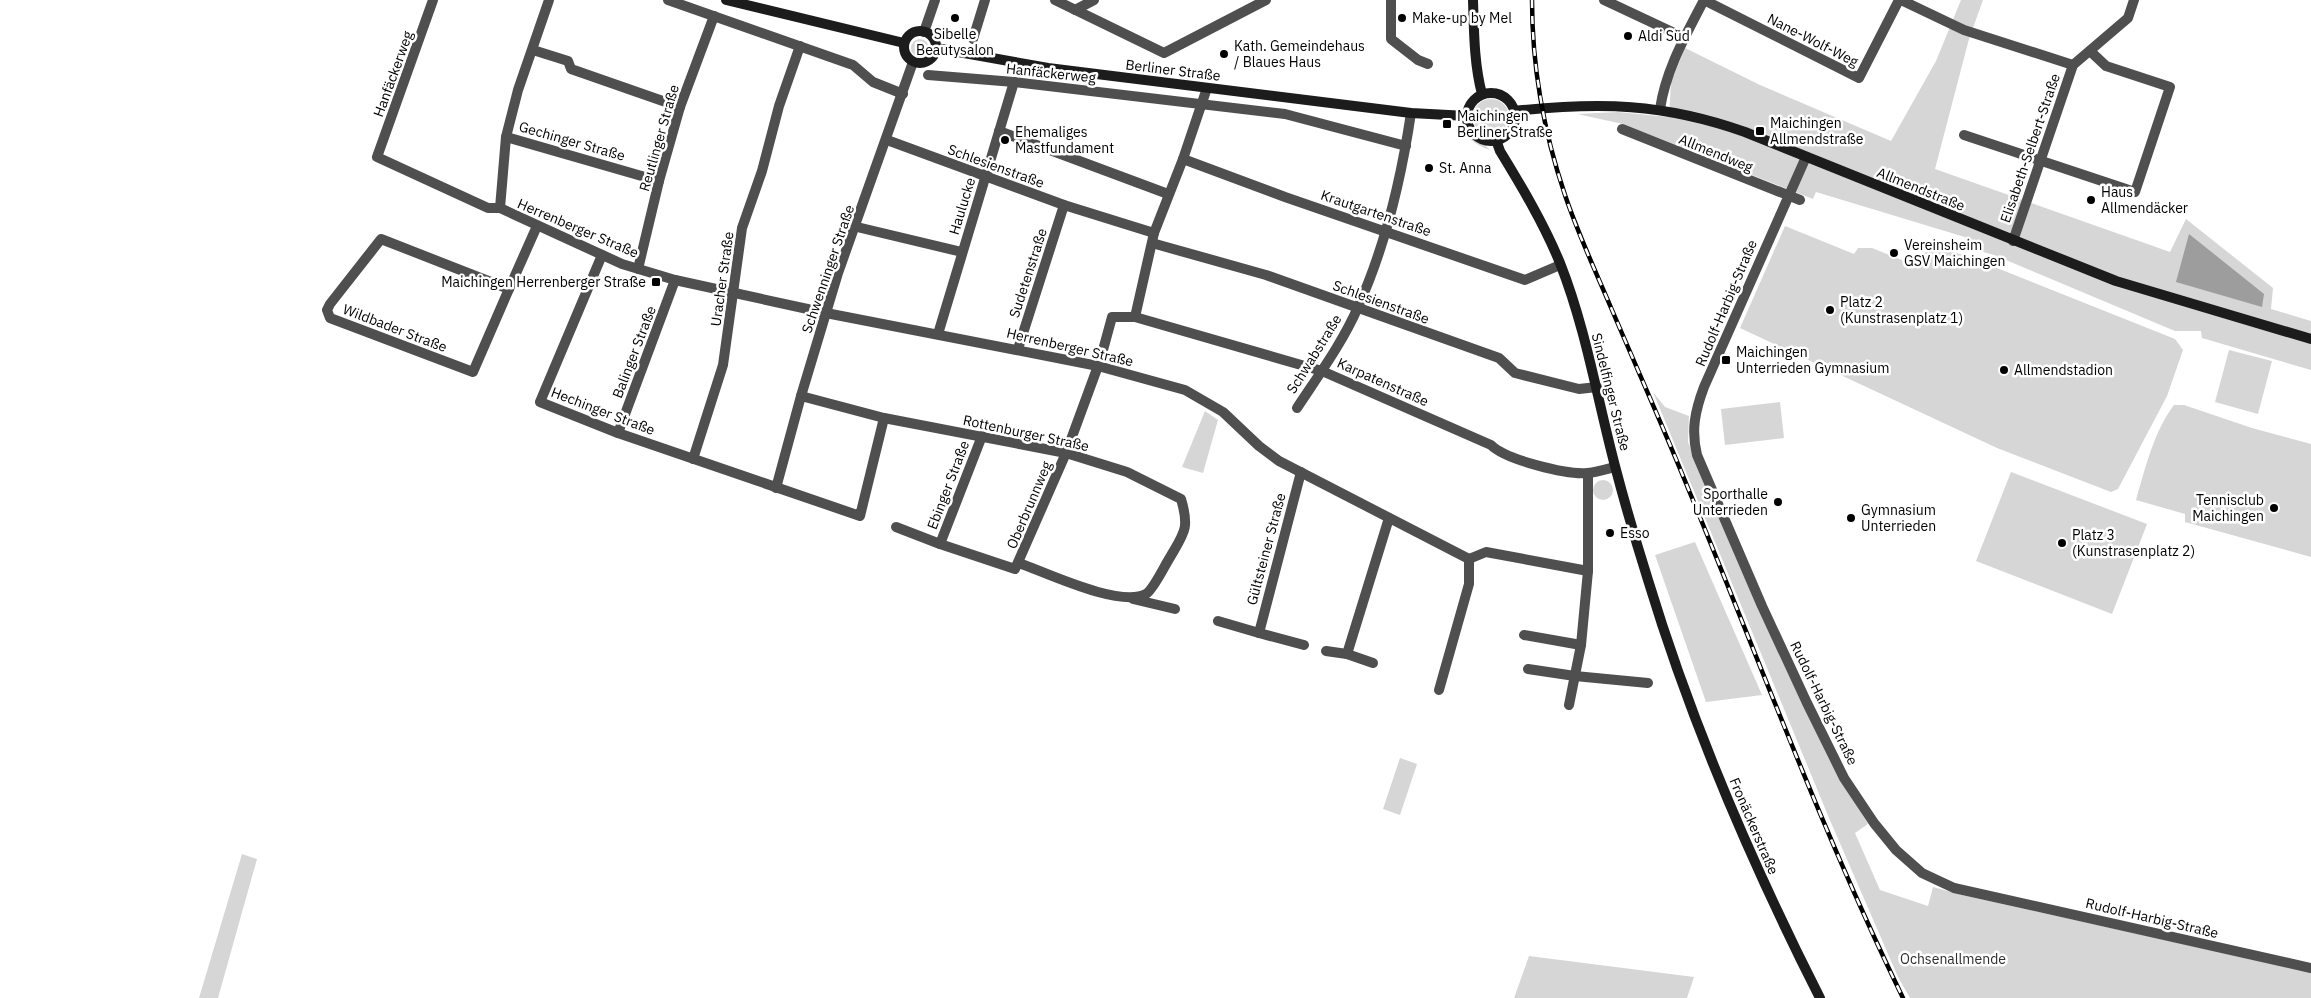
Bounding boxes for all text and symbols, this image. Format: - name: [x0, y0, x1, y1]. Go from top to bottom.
- place label: Make-up by Mel: [1412, 9, 1512, 27]
- street label: Nane-Wolf-Weg: [1764, 9, 1862, 71]
- marker: Sibelle Beautysalon: [949, 12, 961, 24]
- marker: Make-up by Mel: [1396, 12, 1408, 24]
- place label: Sibelle Beautysalon: [916, 25, 994, 59]
- place label: Aldi Süd: [1638, 27, 1690, 45]
- street label: Hanfäckerweg: [369, 28, 417, 119]
- marker: Aldi Süd: [1622, 30, 1634, 42]
- place label: Kath. Gemeindehaus / Blaues Haus: [1234, 37, 1365, 71]
- marker: Kath. Gemeindehaus / Blaues Haus: [1218, 48, 1230, 60]
- street label: Berliner Straße: [1124, 55, 1222, 85]
- street label: Hanfäckerweg: [1005, 59, 1097, 87]
- street label: Elisabeth-Selbert-Straße: [1996, 71, 2064, 225]
- street label: Reutlinger Straße: [635, 82, 683, 193]
- place label: Maichingen Berliner Straße: [1457, 107, 1553, 141]
- place label: Maichingen Allmendstraße: [1770, 114, 1864, 148]
- street label: Gechinger Straße: [517, 117, 627, 165]
- marker: Maichingen Berliner Straße: [1441, 118, 1453, 130]
- place label: Ehemaliges Mastfundament: [1015, 123, 1114, 157]
- marker: Maichingen Allmendstraße: [1754, 125, 1766, 137]
- street label: Allmendweg: [1676, 130, 1756, 176]
- marker: Ehemaliges Mastfundament: [999, 134, 1011, 146]
- street label: Schlesienstraße: [945, 140, 1047, 192]
- place label: St. Anna: [1439, 159, 1492, 177]
- marker: St. Anna: [1423, 162, 1435, 174]
- street label: Allmendstraße: [1874, 163, 1968, 215]
- street label: Haulucke: [945, 175, 979, 237]
- place label: Haus Allmendäcker: [2101, 183, 2188, 217]
- street label: Krautgartenstraße: [1319, 186, 1434, 240]
- street label: Herrenberger Straße: [515, 194, 642, 262]
- marker: Haus Allmendäcker: [2085, 194, 2097, 206]
- street label: Schwenninger Straße: [798, 202, 858, 336]
- street label: Sudetenstraße: [1005, 226, 1051, 320]
- street label: Uracher Straße: [706, 230, 738, 328]
- place label: Vereinsheim GSV Maichingen: [1904, 236, 2005, 270]
- street label: Rudolf-Harbig-Straße: [1691, 237, 1761, 369]
- marker: Vereinsheim GSV Maichingen: [1888, 247, 1900, 259]
- place label: Maichingen Herrenberger Straße: [441, 273, 646, 291]
- marker: Maichingen Herrenberger Straße: [650, 276, 662, 288]
- street label: Schlesienstraße: [1330, 276, 1432, 328]
- place label: Platz 2 (Kunstrasenplatz 1): [1840, 293, 1963, 327]
- street label: Wildbader Straße: [340, 300, 450, 356]
- street label: Balinger Straße: [608, 303, 660, 401]
- marker: Platz 2 (Kunstrasenplatz 1): [1824, 304, 1836, 316]
- street label: Schwabstraße: [1282, 311, 1346, 397]
- street label: Herrenberger Straße: [1005, 324, 1136, 370]
- street label: Sindelfinger Straße: [1588, 331, 1634, 453]
- place label: Maichingen Unterrieden Gymnasium: [1736, 343, 1889, 377]
- street label: Karpatenstraße: [1334, 354, 1432, 410]
- marker: Maichingen Unterrieden Gymnasium: [1720, 354, 1732, 366]
- place label: Allmendstadion: [2014, 361, 2113, 379]
- marker: Allmendstadion: [1998, 364, 2010, 376]
- street label: Hechinger Straße: [549, 383, 658, 439]
- street label: Rottenburger Straße: [961, 411, 1091, 455]
- street label: Ebinger Straße: [923, 438, 973, 532]
- street label: Oberbrunnweg: [1002, 458, 1056, 552]
- place label: Sporthalle Unterrieden: [1693, 485, 1768, 519]
- street label: Gültsteiner Straße: [1242, 491, 1290, 607]
- place label: Tennisclub Maichingen: [2192, 491, 2264, 525]
- marker: Sporthalle Unterrieden: [1772, 496, 1784, 508]
- place label: Gymnasium Unterrieden: [1861, 501, 1936, 535]
- marker: Tennisclub Maichingen: [2268, 502, 2280, 514]
- marker: Gymnasium Unterrieden: [1845, 512, 1857, 524]
- place label: Esso: [1620, 524, 1650, 542]
- place label: Platz 3 (Kunstrasenplatz 2): [2072, 526, 2195, 560]
- marker: Esso: [1604, 527, 1616, 539]
- marker: Platz 3 (Kunstrasenplatz 2): [2056, 537, 2068, 549]
- street label: Rudolf-Harbig-Straße: [1786, 638, 1862, 768]
- street label: Fronäckerstraße: [1725, 775, 1783, 878]
- street label: Rudolf-Harbig-Straße: [2084, 894, 2221, 942]
- park label: Ochsenallmende: [1900, 950, 2006, 968]

